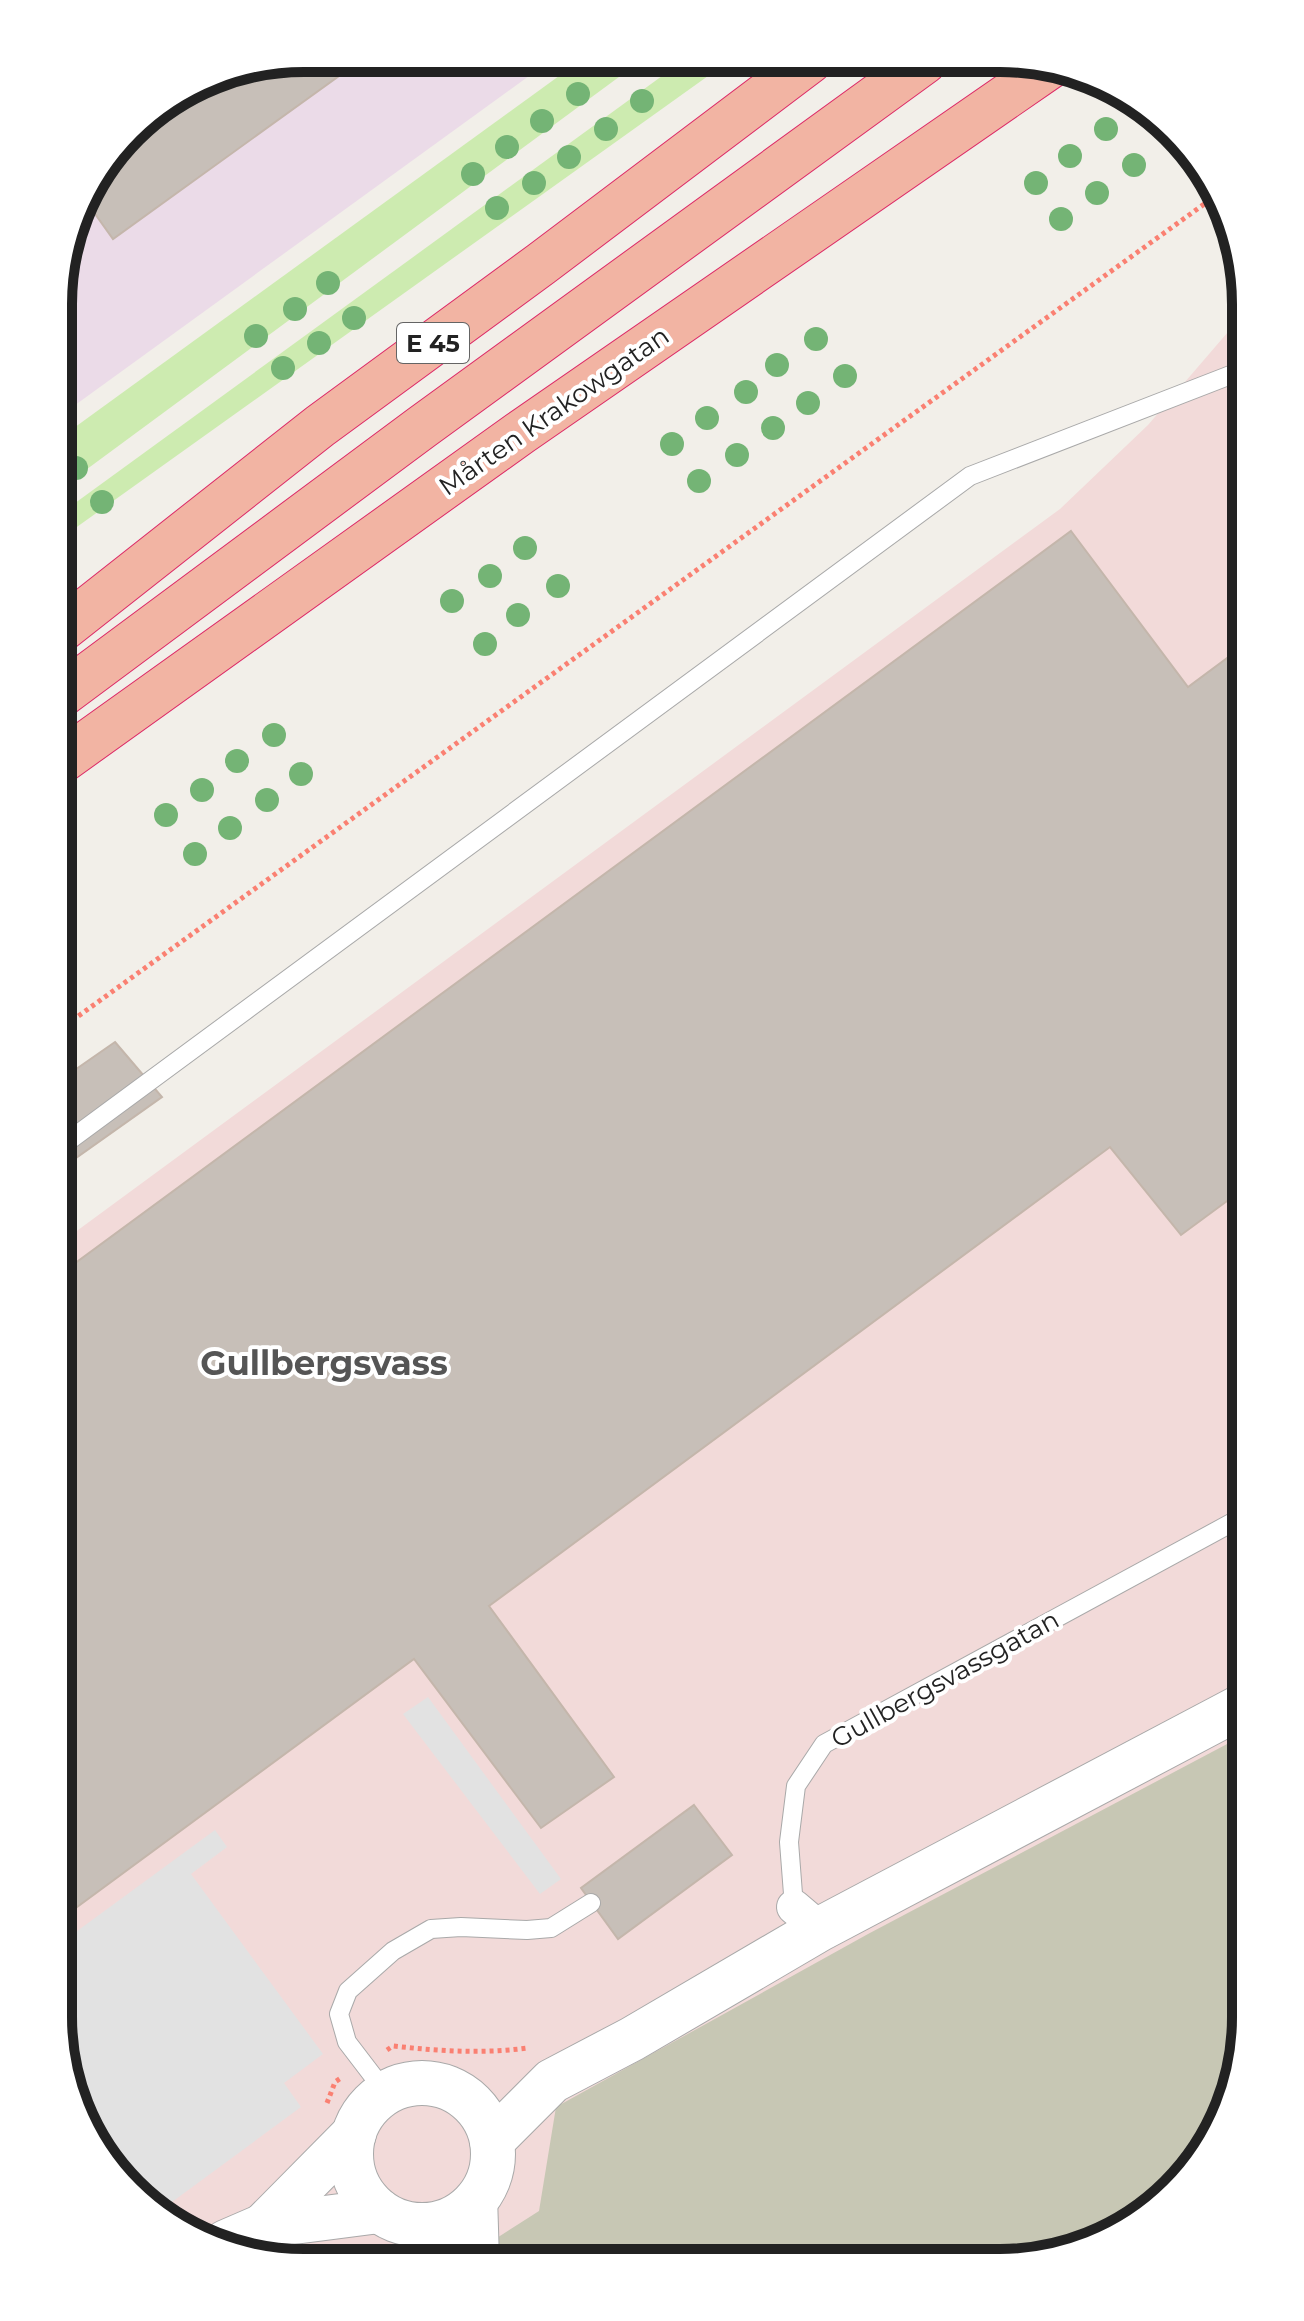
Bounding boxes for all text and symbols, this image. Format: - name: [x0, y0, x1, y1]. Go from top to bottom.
- street label: Mårten Krakowgatan: [433, 319, 675, 503]
- road number: E 45: [397, 323, 469, 363]
- district label: Gullbergsvass: [200, 1342, 448, 1384]
- street label: Gullbergsvassgatan: [825, 1603, 1065, 1755]

